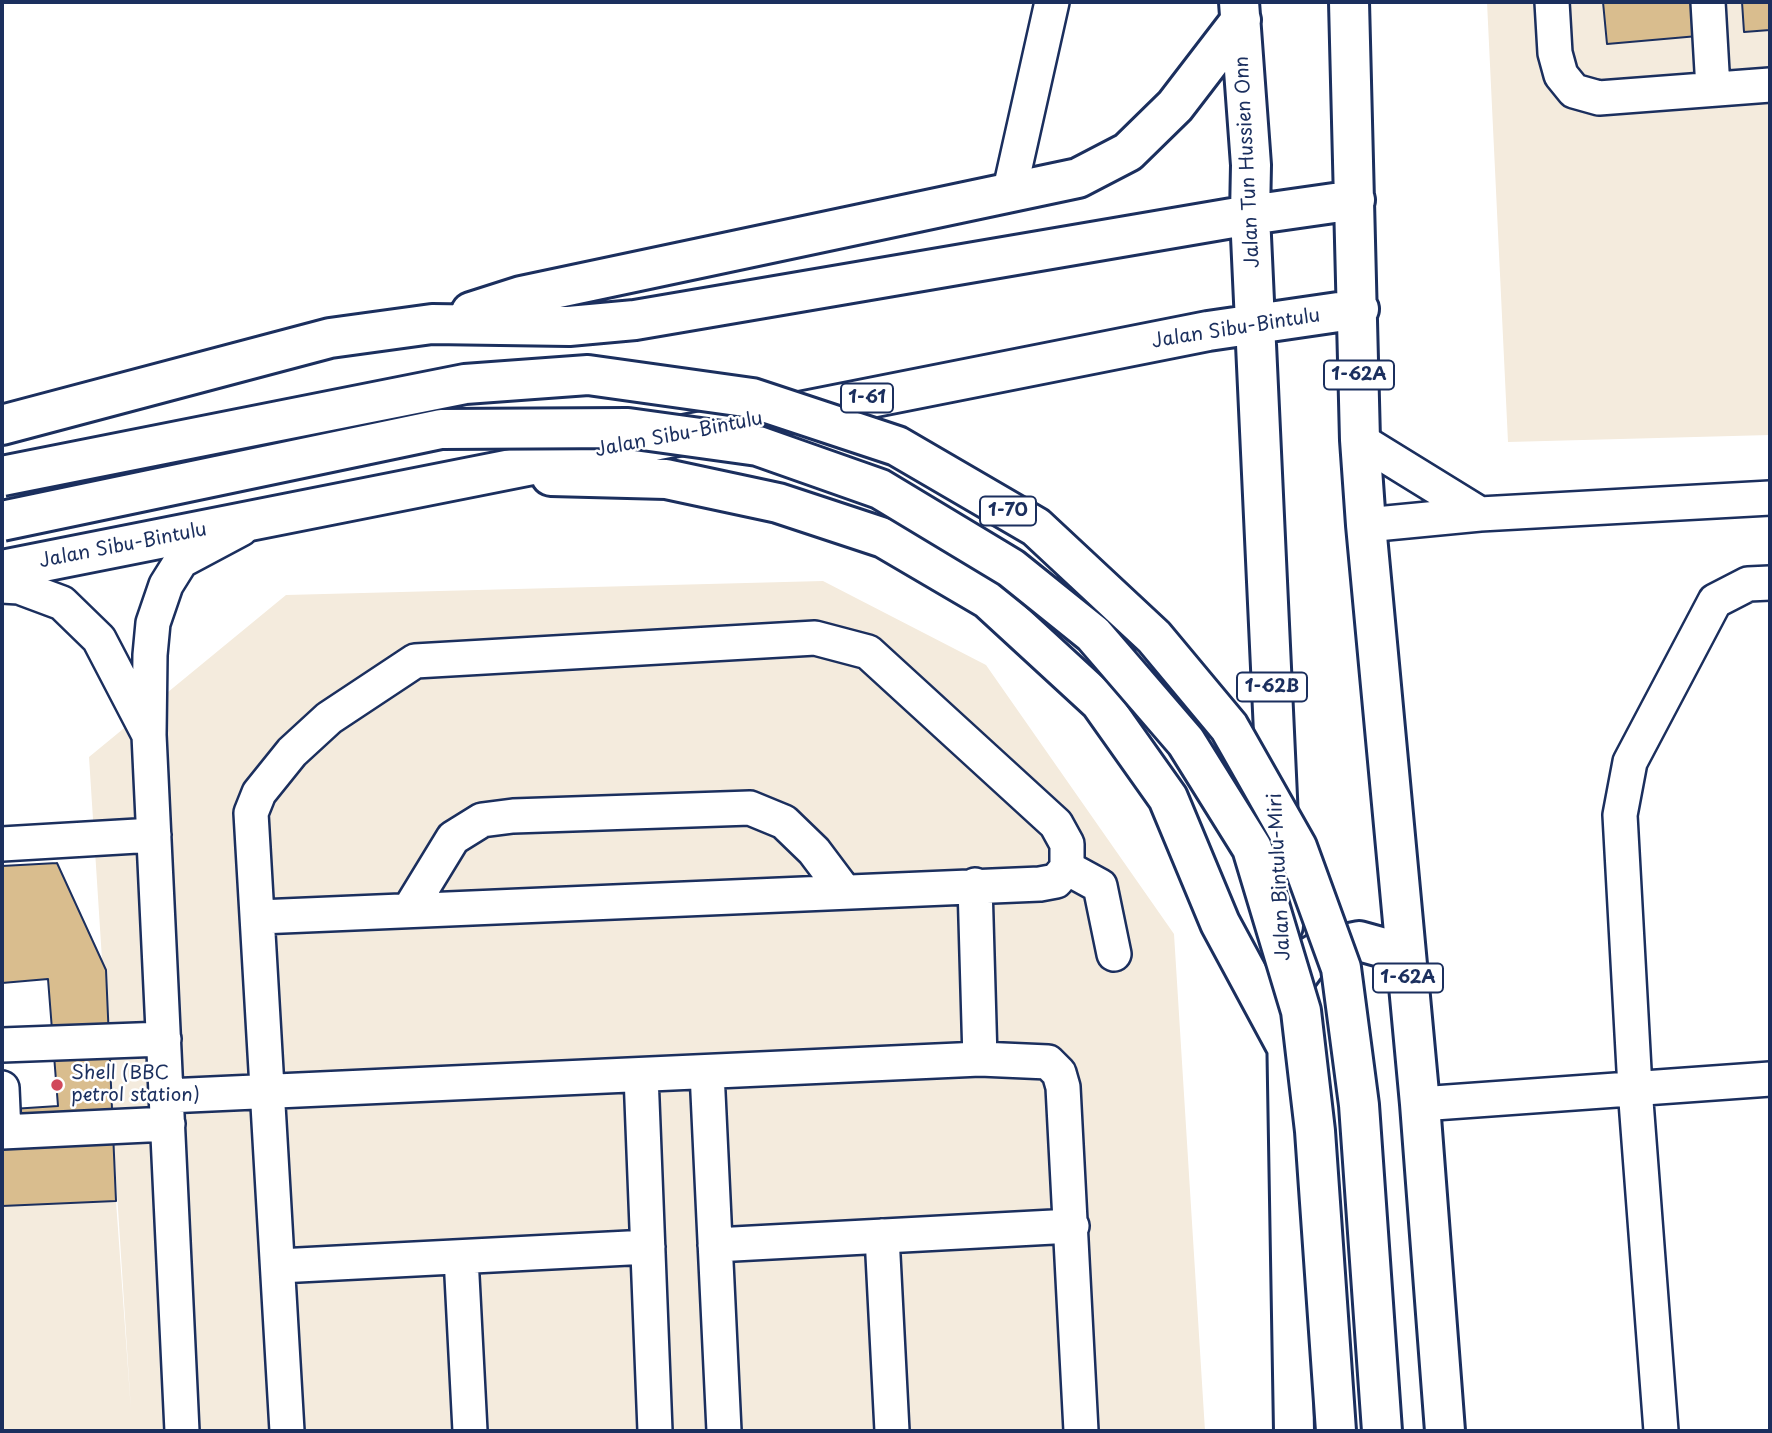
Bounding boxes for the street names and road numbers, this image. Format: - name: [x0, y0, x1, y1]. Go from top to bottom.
- street label: Jalan Tun Hussien Onn: [1231, 55, 1265, 269]
- street label: Jalan Sibu-Bintulu: [1150, 304, 1322, 354]
- road number: 1-62A: [1324, 360, 1394, 390]
- road number: 1-61: [841, 384, 893, 412]
- street label: Jalan Sibu-Bintulu: [593, 408, 765, 462]
- road number: 1-70: [980, 496, 1036, 526]
- street label: Jalan Sibu-Bintulu: [37, 519, 209, 573]
- road number: 1-62B: [1237, 672, 1307, 702]
- street label: Jalan Bintulu-Miri: [1264, 793, 1296, 961]
- road number: 1-62A: [1373, 964, 1443, 993]

